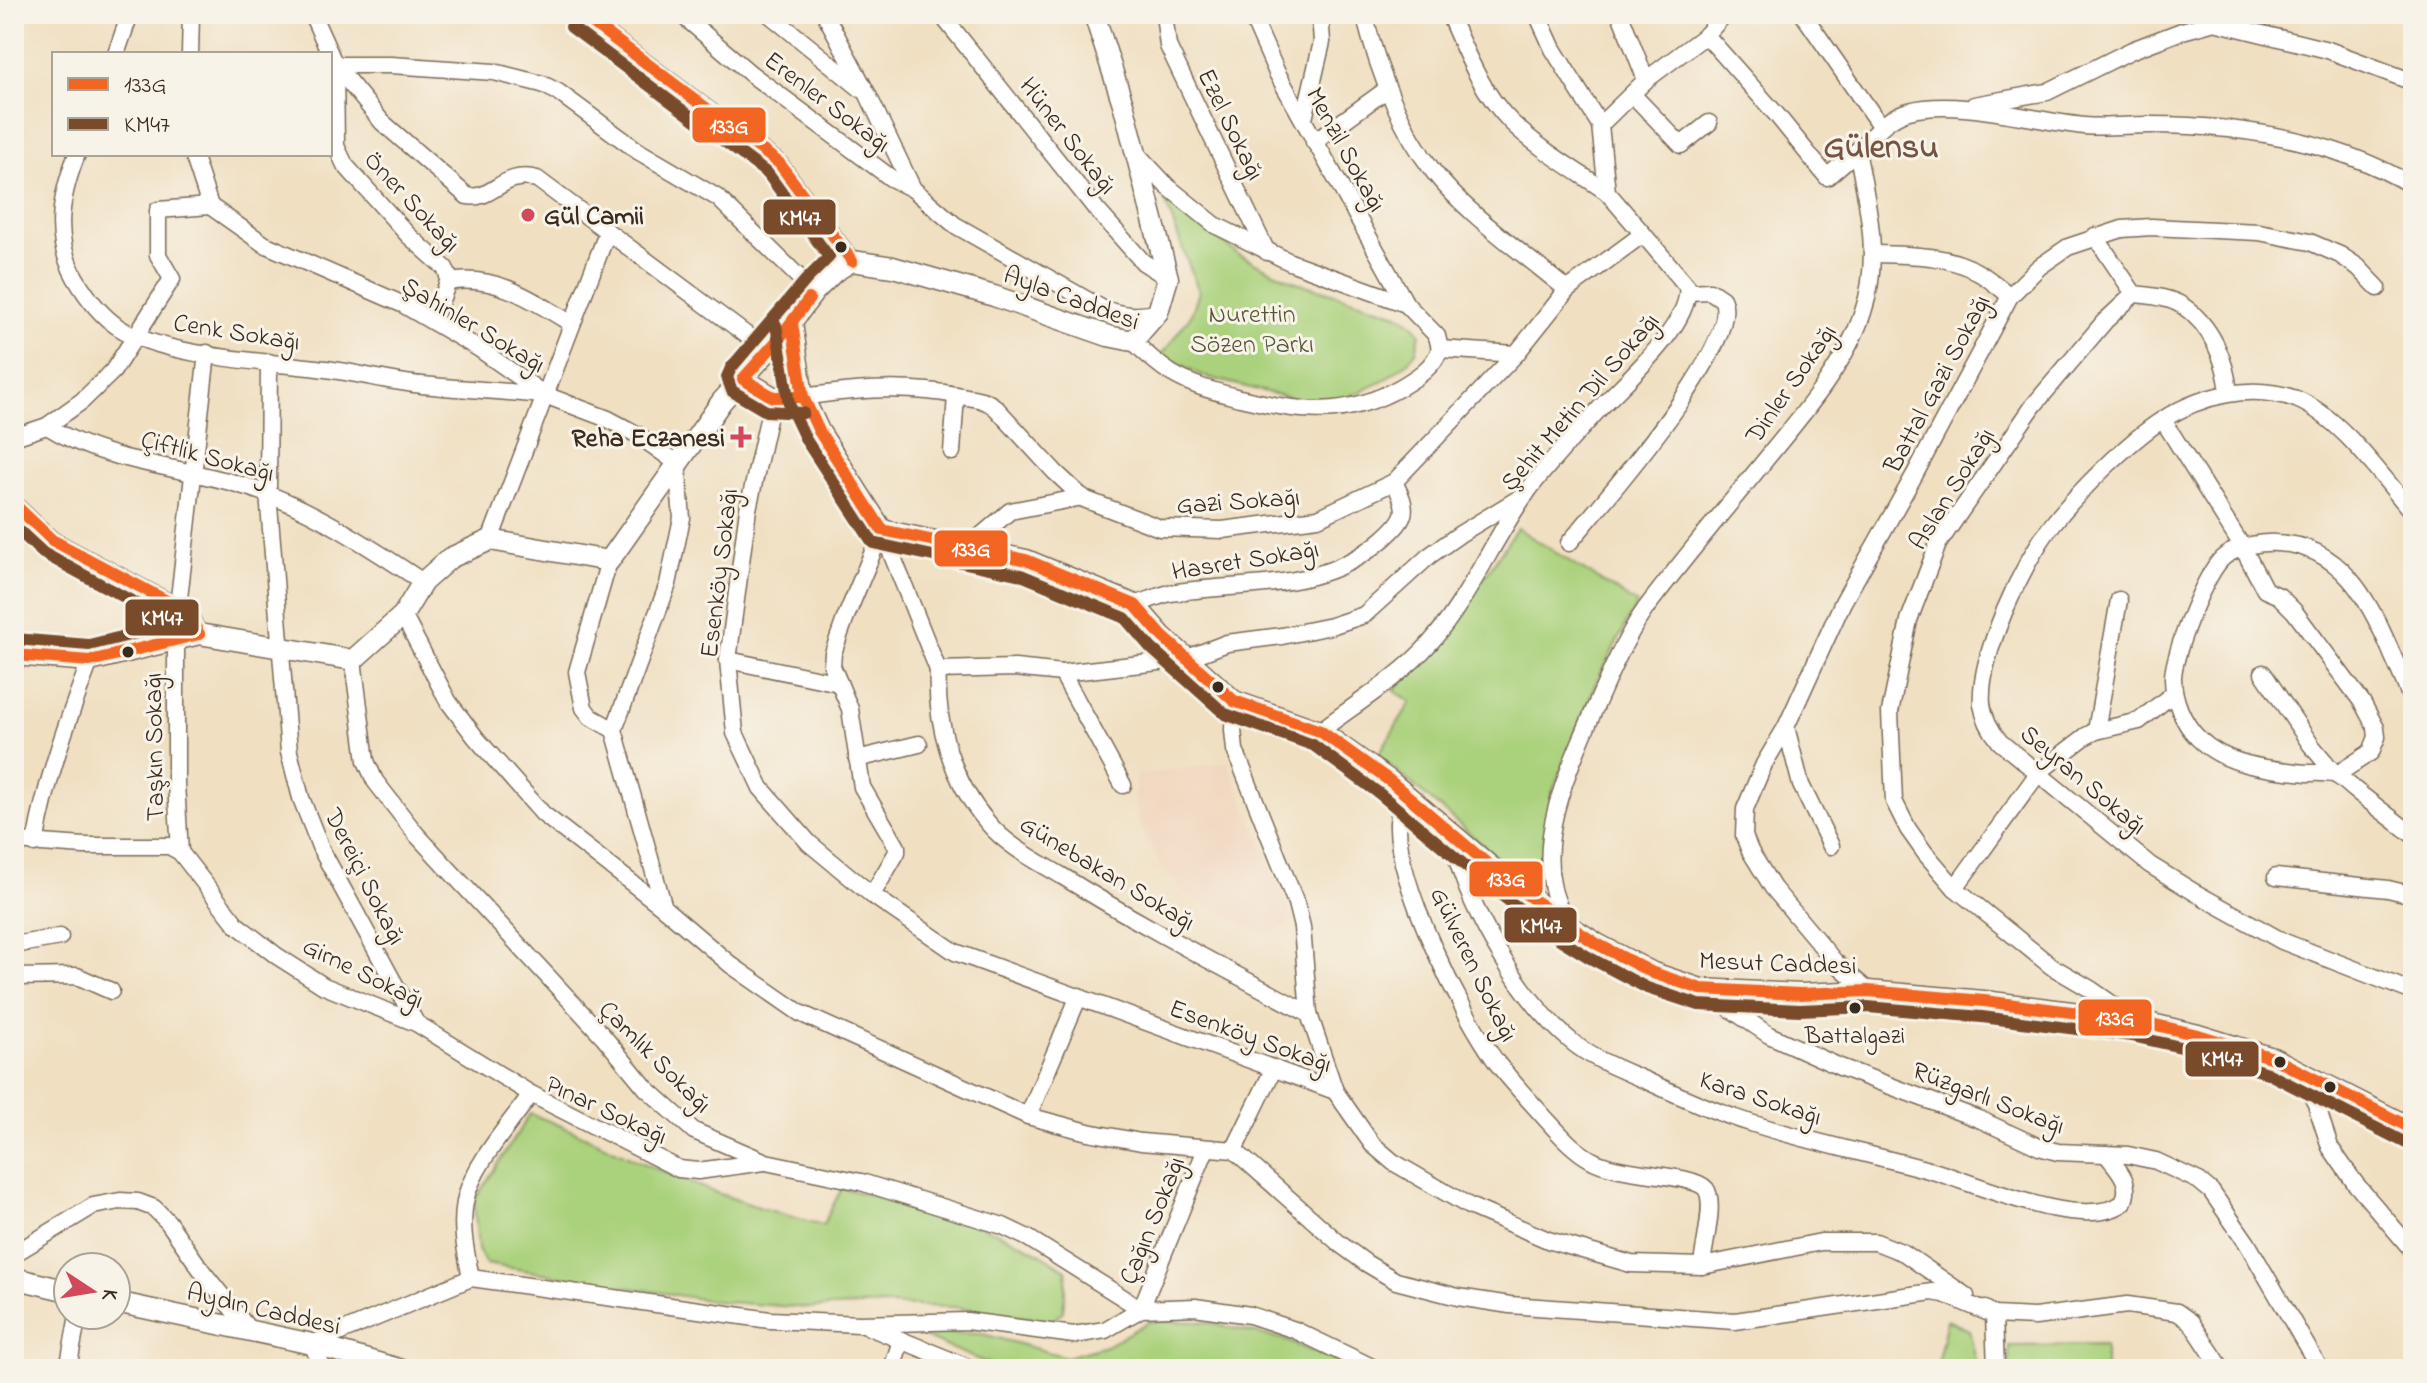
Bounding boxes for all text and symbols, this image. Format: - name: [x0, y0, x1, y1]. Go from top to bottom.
- street label: Erenler Sokağı: [755, 43, 898, 164]
- legend: [52, 52, 332, 156]
- street label: Ezel Sokağı: [1186, 63, 1273, 188]
- text: 133G: [124, 69, 167, 104]
- street label: Hüner Sokağı: [1009, 70, 1125, 204]
- street label: Menzil Sokağı: [1294, 81, 1394, 220]
- line badge: 133G: [691, 106, 767, 144]
- text: KM47: [124, 109, 170, 144]
- text: 133G: [710, 112, 749, 144]
- district label: Gülensu: [1823, 124, 1939, 174]
- street label: Öner Sokağı: [353, 144, 468, 263]
- line badge: KM47: [762, 198, 837, 236]
- place label: Gül Camii: [544, 199, 644, 237]
- text: KM47: [779, 204, 822, 236]
- marker: Gül Camii: [519, 206, 537, 224]
- unlabelled marker: [833, 239, 849, 255]
- street label: Ayla Caddesi: [998, 258, 1144, 342]
- street label: Şahinler Sokağı: [393, 268, 552, 385]
- street label: Battal Gazi Sokağı: [1875, 288, 2002, 481]
- park label: Nurettin Sözen Parkı: [1190, 297, 1314, 365]
- street label: Cenk Sokağı: [170, 305, 303, 363]
- street label: Şehit Metin Dil Sokağı: [1493, 305, 1670, 501]
- street label: Dinler Sokağı: [1737, 317, 1848, 453]
- place label: Reha Eczanesi: [571, 421, 725, 459]
- street label: Aslan Sokağı: [1901, 421, 2006, 558]
- street label: Çiftlik Sokağı: [136, 422, 278, 494]
- marker: Reha Eczanesi: [732, 428, 750, 446]
- street label: Gazi Sokağı: [1175, 480, 1301, 526]
- street label: Esenköy Sokağı: [692, 486, 750, 660]
- line badge: 133G: [933, 529, 1009, 568]
- street label: Hasret Sokağı: [1169, 532, 1322, 592]
- text: 133G: [952, 535, 991, 567]
- line badge: KM47: [124, 598, 200, 637]
- text: KM47: [141, 604, 184, 636]
- unlabelled marker: [120, 644, 136, 660]
- street label: Taşkın Sokağı: [136, 672, 176, 822]
- unlabelled marker: [1210, 679, 1226, 695]
- street label: Seyran Sokağı: [2010, 717, 2154, 846]
- street label: Dereiçi Sokağı: [312, 801, 414, 952]
- street label: Günebakan Sokağı: [1011, 807, 1202, 942]
- line badge: 133G: [1468, 860, 1544, 898]
- text: 133G: [1487, 865, 1526, 897]
- street label: Gülveren Sokağı: [1418, 881, 1526, 1049]
- line badge: KM47: [1503, 906, 1578, 944]
- text: KM47: [1520, 912, 1563, 944]
- street label: Girne Sokağı: [295, 929, 430, 1021]
- street label: Mesut Caddesi: [1698, 943, 1857, 987]
- street label: Esenköy Sokağı: [1163, 991, 1337, 1085]
- street label: Çamlık Sokağı: [589, 993, 719, 1123]
- line badge: 133G: [2077, 998, 2153, 1037]
- marker: Battalgazi: [1847, 1000, 1863, 1016]
- text: 133G: [2096, 1004, 2135, 1036]
- place label: Battalgazi: [1804, 1020, 1905, 1055]
- line badge: KM47: [2184, 1040, 2260, 1078]
- text: KM47: [2201, 1045, 2244, 1077]
- street label: Rüzgarlı Sokağı: [1906, 1053, 2070, 1146]
- unlabelled marker: [2272, 1054, 2288, 1070]
- street label: Kara Sokağı: [1694, 1062, 1826, 1137]
- street label: Pınar Sokağı: [538, 1067, 673, 1157]
- unlabelled marker: [2322, 1079, 2338, 1095]
- street label: Çağın Sokağı: [1111, 1151, 1197, 1291]
- north arrow: [52, 1251, 132, 1331]
- street label: Aydın Caddesi: [183, 1275, 344, 1347]
- text: K: [92, 1286, 125, 1304]

